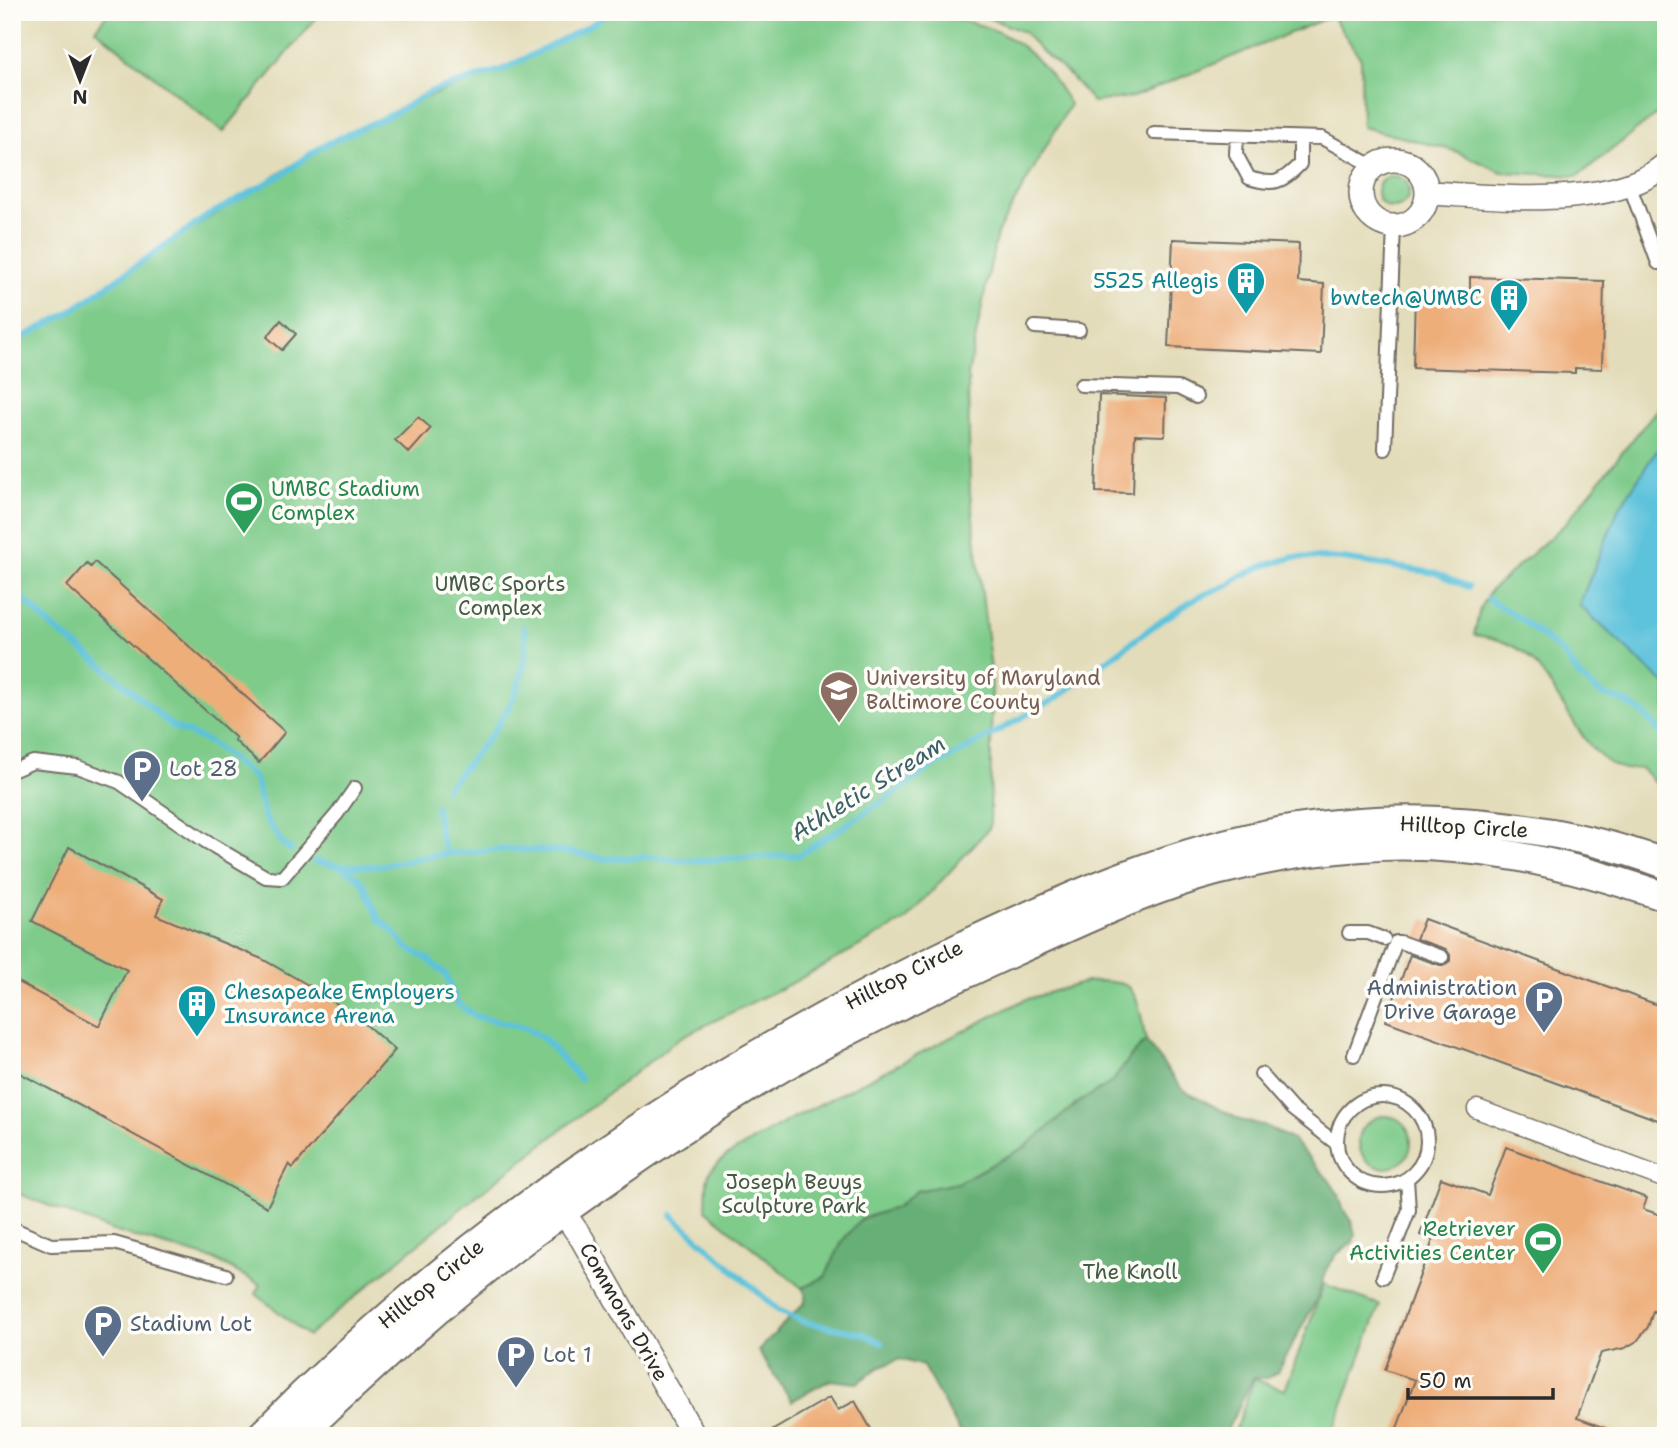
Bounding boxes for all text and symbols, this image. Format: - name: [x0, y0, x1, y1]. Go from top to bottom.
- north arrow: [46, 46, 116, 116]
- text: N: [72, 84, 88, 109]
- building icon: 5525 Allegis: [1225, 260, 1267, 315]
- place label: 5525 Allegis: [1093, 267, 1219, 295]
- building icon: bwtech@UMBC: [1488, 277, 1530, 332]
- place label: bwtech@UMBC: [1330, 284, 1482, 312]
- place label: UMBC Stadium Complex: [271, 475, 420, 527]
- sports icon: UMBC Stadium Complex: [223, 480, 265, 535]
- park label: UMBC Sports Complex: [434, 570, 566, 622]
- place label: University of Maryland Baltimore County: [866, 664, 1101, 716]
- school or university icon: University of Maryland Baltimore County: [818, 669, 860, 724]
- water label: Athletic Stream: [785, 728, 951, 848]
- parking icon: Lot 28: [121, 748, 163, 803]
- place label: Lot 28: [169, 755, 238, 783]
- street label: Hilltop Circle: [1399, 810, 1529, 844]
- street label: Hilltop Circle: [840, 933, 968, 1017]
- place label: Administration Drive Garage: [1367, 974, 1517, 1026]
- place label: Chesapeake Employers Insurance Arena: [224, 978, 455, 1030]
- parking icon: Administration Drive Garage: [1523, 979, 1565, 1034]
- building icon: Chesapeake Employers Insurance Arena: [176, 983, 218, 1038]
- park label: Joseph Beuys Sculpture Park: [721, 1168, 867, 1220]
- place label: Retriever Activities Center: [1349, 1215, 1516, 1267]
- sports icon: Retriever Activities Center: [1522, 1220, 1564, 1275]
- street label: Hilltop Circle: [372, 1233, 490, 1335]
- street label: Commons Drive: [573, 1238, 675, 1386]
- park label: The Knoll: [1082, 1258, 1178, 1286]
- parking icon: Stadium Lot: [82, 1303, 124, 1358]
- place label: Stadium Lot: [130, 1310, 252, 1338]
- parking icon: Lot 1: [495, 1334, 537, 1389]
- place label: Lot 1: [543, 1341, 592, 1369]
- scale bar: [1408, 1357, 1554, 1401]
- text: 50 m: [1419, 1367, 1472, 1395]

